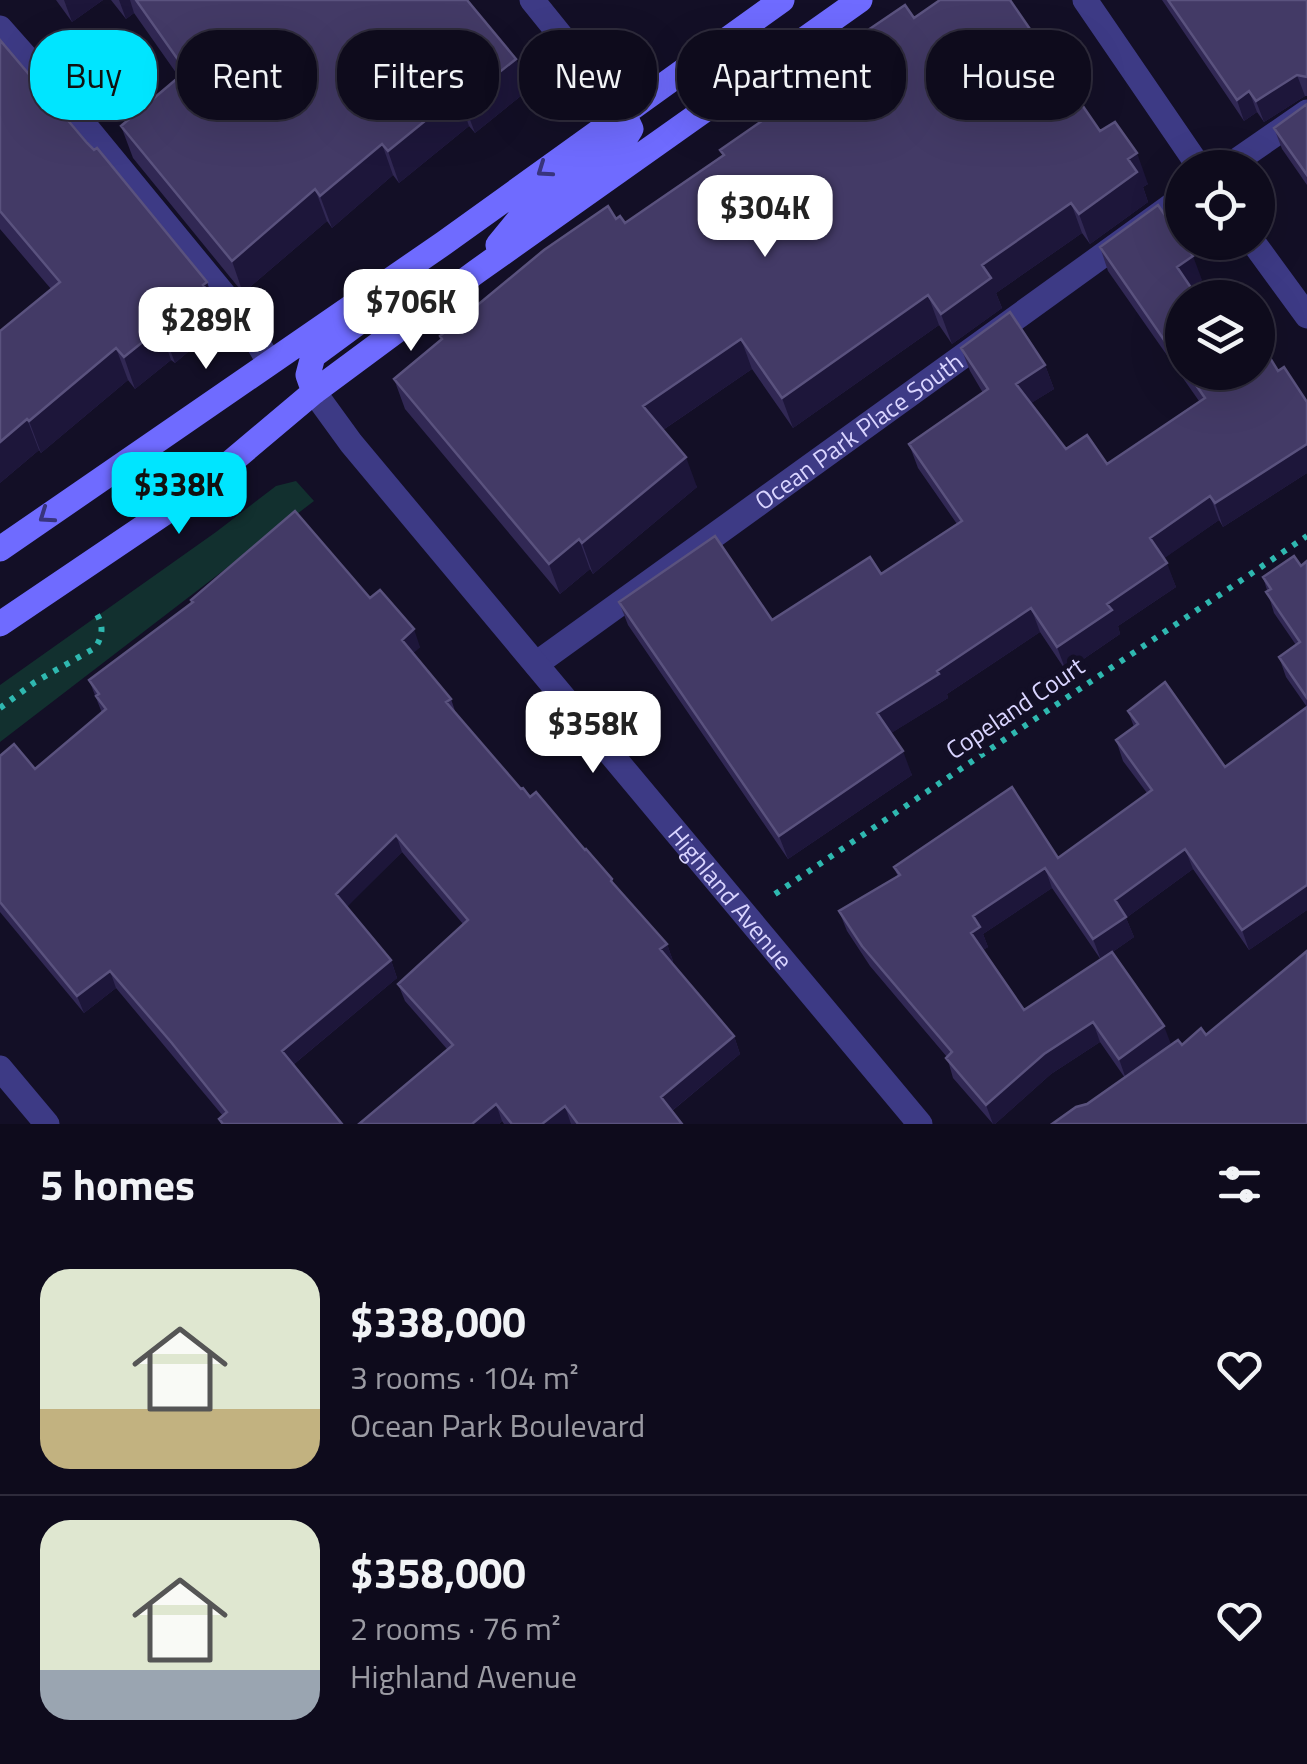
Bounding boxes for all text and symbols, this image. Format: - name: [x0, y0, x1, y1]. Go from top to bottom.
- chip: Buy: [30, 30, 157, 120]
- chip: Rent: [177, 30, 317, 120]
- chip: Filters: [337, 30, 499, 120]
- chip: New: [519, 30, 657, 120]
- chip: Apartment: [677, 30, 906, 120]
- chip: House: [926, 30, 1091, 120]
- map controls: [1165, 150, 1275, 390]
- button: locate: [1165, 150, 1275, 260]
- one-way arrow: [537, 158, 556, 176]
- pin: $304K: [695, 175, 835, 260]
- text: $304K: [720, 183, 810, 231]
- pin: $706K: [341, 269, 481, 354]
- text: $706K: [366, 277, 456, 325]
- button: layers: [1165, 280, 1275, 390]
- pin: $289K: [136, 287, 276, 372]
- text: $289K: [161, 295, 251, 343]
- street label: Ocean Park Place South: [747, 343, 971, 519]
- pin: $338K: [109, 452, 249, 537]
- text: $338K: [134, 460, 224, 508]
- one-way arrow: [39, 504, 58, 522]
- street label: Copeland Court: [938, 647, 1092, 769]
- pin: $358K: [523, 691, 663, 776]
- text: $358K: [548, 699, 638, 747]
- street label: Highland Avenue: [659, 817, 802, 978]
- text: 5 homes: [40, 1152, 195, 1216]
- icon: filters: [1212, 1157, 1267, 1212]
- text: $338,000: [350, 1289, 526, 1353]
- icon: home: [120, 1309, 240, 1429]
- icon: heart: [1212, 1342, 1267, 1397]
- text: 3 rooms · 104 m²: [350, 1353, 579, 1401]
- text: Ocean Park Boulevard: [350, 1401, 645, 1449]
- text: $358,000: [350, 1540, 526, 1604]
- icon: home: [120, 1560, 240, 1680]
- icon: heart: [1212, 1593, 1267, 1648]
- text: 2 rooms · 76 m²: [350, 1604, 561, 1652]
- text: Highland Avenue: [350, 1652, 577, 1700]

